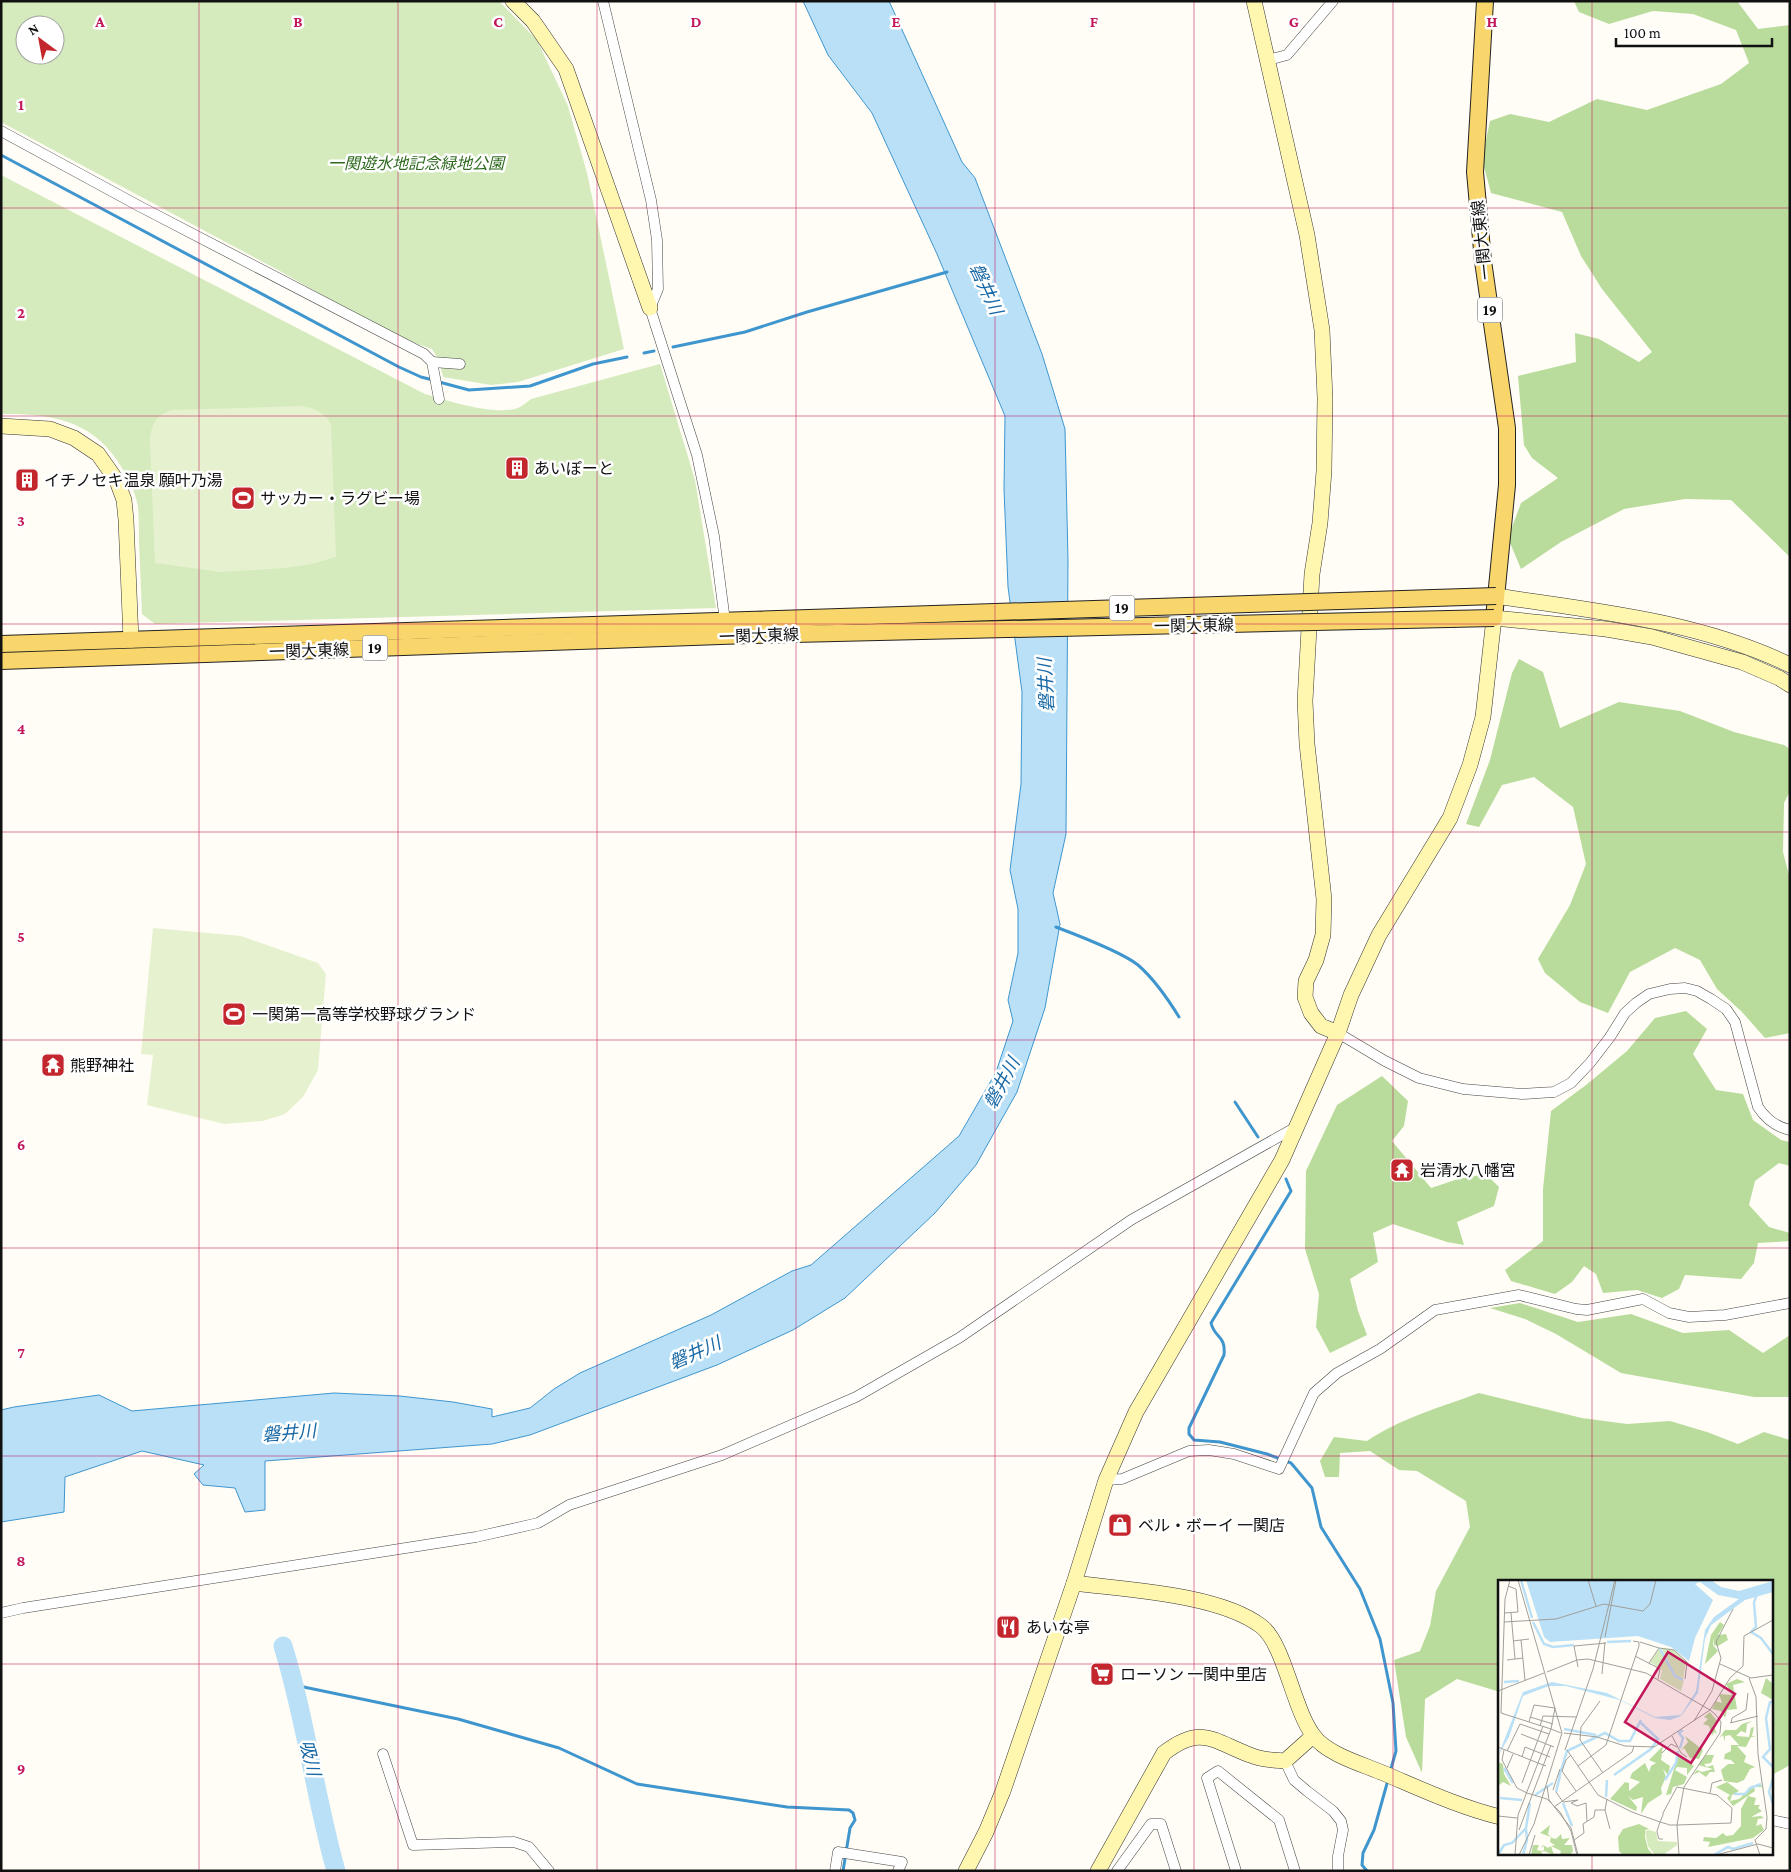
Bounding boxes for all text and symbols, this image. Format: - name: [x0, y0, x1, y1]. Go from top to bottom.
- text: A: [94, 13, 105, 30]
- text: B: [293, 13, 303, 30]
- text: C: [493, 13, 503, 30]
- text: D: [690, 13, 702, 30]
- text: E: [891, 13, 901, 30]
- text: F: [1090, 13, 1099, 30]
- text: G: [1289, 13, 1299, 30]
- text: H: [1487, 13, 1498, 30]
- north arrow: [15, 15, 65, 65]
- scale bar: [1616, 15, 1772, 47]
- text: N: [25, 19, 42, 38]
- text: 100 m: [1624, 25, 1661, 41]
- text: 1: [18, 96, 24, 113]
- park label: 一関遊水地記念緑地公園: [328, 155, 506, 172]
- street label: 一関大東線: [1469, 199, 1494, 281]
- water label: 磐井川: [966, 260, 1007, 320]
- road number: 19: [1478, 298, 1502, 322]
- text: 2: [17, 304, 25, 321]
- building icon: あいぽーと: [504, 455, 530, 481]
- place label: あいぽーと: [534, 460, 614, 477]
- building icon: イチノセキ温泉 願叶乃湯: [14, 467, 40, 493]
- place label: イチノセキ温泉 願叶乃湯: [44, 472, 223, 489]
- sports icon: サッカー・ラグビー場: [230, 485, 256, 511]
- place label: サッカー・ラグビー場: [260, 490, 420, 507]
- text: 3: [17, 512, 25, 529]
- road number: 19: [1110, 596, 1134, 620]
- street label: 一関大東線: [1154, 616, 1234, 635]
- street label: 一関大東線: [719, 626, 799, 645]
- road number: 19: [362, 636, 388, 660]
- street label: 一関大東線: [269, 641, 349, 660]
- water label: 磐井川: [1034, 656, 1057, 712]
- text: 4: [17, 720, 26, 737]
- text: 5: [17, 928, 25, 945]
- sports icon: 一関第一高等学校野球グランド: [221, 1001, 247, 1027]
- place label: 一関第一高等学校野球グランド: [252, 1006, 476, 1023]
- temple icon: 熊野神社: [40, 1052, 66, 1078]
- water label: 磐井川: [980, 1053, 1024, 1112]
- place label: 熊野神社: [70, 1057, 134, 1074]
- text: 6: [17, 1136, 25, 1153]
- temple icon: 岩清水八幡宮: [1389, 1157, 1415, 1183]
- place label: 岩清水八幡宮: [1420, 1162, 1516, 1179]
- water label: 磐井川: [666, 1332, 726, 1373]
- text: 7: [17, 1344, 25, 1361]
- water label: 磐井川: [261, 1421, 319, 1445]
- shop icon: ベル・ボーイ 一関店: [1107, 1512, 1133, 1538]
- place label: ベル・ボーイ 一関店: [1138, 1517, 1285, 1534]
- text: 8: [16, 1552, 26, 1569]
- inset map: [1498, 1580, 1774, 1854]
- restaurant icon: あいな亭: [995, 1614, 1021, 1640]
- place label: あいな亭: [1026, 1619, 1090, 1636]
- supermarket icon: ローソン 一関中里店: [1089, 1661, 1115, 1687]
- place label: ローソン 一関中里店: [1120, 1666, 1267, 1683]
- water label: 吸川: [296, 1738, 324, 1780]
- text: 9: [17, 1760, 25, 1777]

